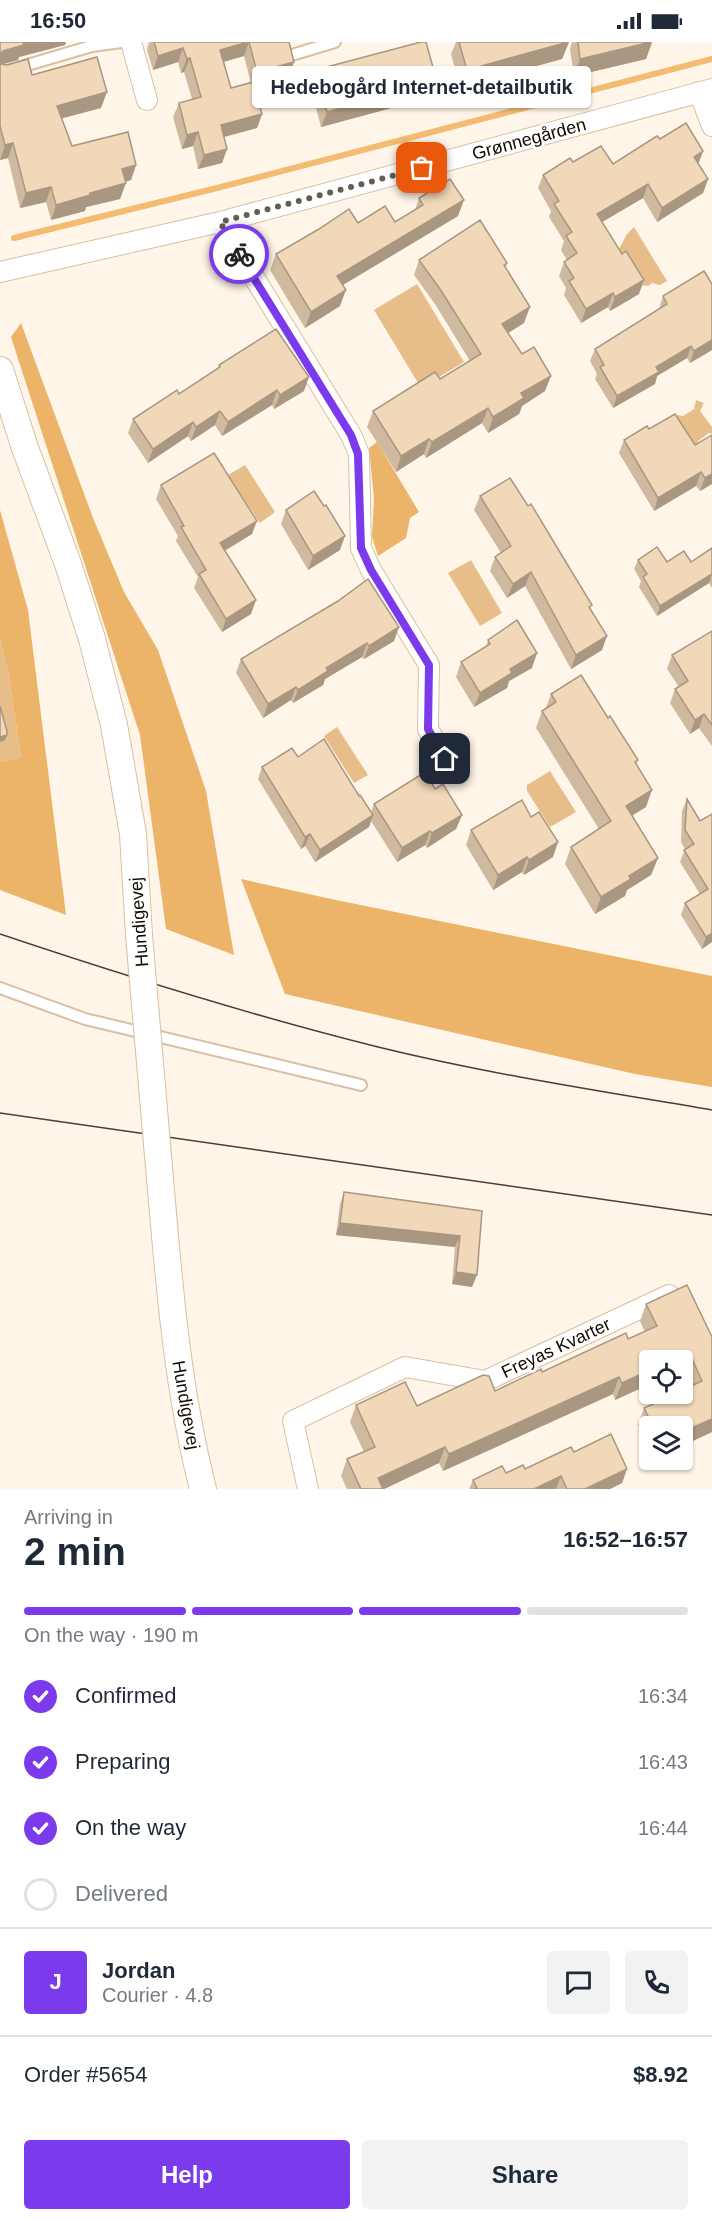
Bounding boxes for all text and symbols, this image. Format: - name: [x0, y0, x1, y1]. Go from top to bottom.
- text: 16:50: [30, 8, 86, 33]
- callout: Hedebogård Internet-detailbutik: [252, 66, 592, 108]
- text: Hedebogård Internet-detailbutik: [270, 76, 573, 98]
- street label: Grønnegården: [470, 114, 588, 164]
- pin: [396, 142, 447, 193]
- icon: bag: [405, 151, 438, 184]
- courier: [209, 224, 269, 284]
- icon: bike: [223, 238, 256, 271]
- pin: [419, 733, 470, 784]
- icon: home: [428, 742, 461, 775]
- street label: Hundigevej: [126, 876, 152, 968]
- street label: Freyas Kvarter: [498, 1314, 614, 1382]
- map controls: [639, 1350, 693, 1470]
- button: locate: [639, 1350, 693, 1404]
- street label: Hundigevej: [168, 1359, 204, 1451]
- button: layers: [639, 1416, 693, 1470]
- text: Arriving in: [24, 1506, 113, 1528]
- text: 16:52–16:57: [563, 1527, 688, 1552]
- text: 2 min: [24, 1530, 126, 1573]
- text: On the way · 190 m: [24, 1624, 199, 1646]
- icon: check: [24, 1680, 57, 1713]
- text: Confirmed: [75, 1683, 176, 1708]
- text: 16:34: [638, 1685, 688, 1707]
- icon: check: [24, 1746, 57, 1779]
- text: Preparing: [75, 1749, 170, 1774]
- text: 16:43: [638, 1751, 688, 1773]
- icon: check: [24, 1812, 57, 1845]
- text: On the way: [75, 1815, 186, 1840]
- text: 16:44: [638, 1817, 688, 1839]
- text: Delivered: [75, 1881, 168, 1906]
- button: chat: [547, 1951, 610, 2014]
- button: phone: [625, 1951, 688, 2014]
- text: Jordan: [102, 1958, 175, 1983]
- text: J: [49, 1969, 62, 1994]
- text: Courier · 4.8: [102, 1984, 213, 2006]
- text: Order #5654: [24, 2062, 148, 2087]
- text: $8.92: [633, 2062, 688, 2087]
- button: Help: [24, 2140, 350, 2209]
- button: Share: [362, 2140, 688, 2209]

